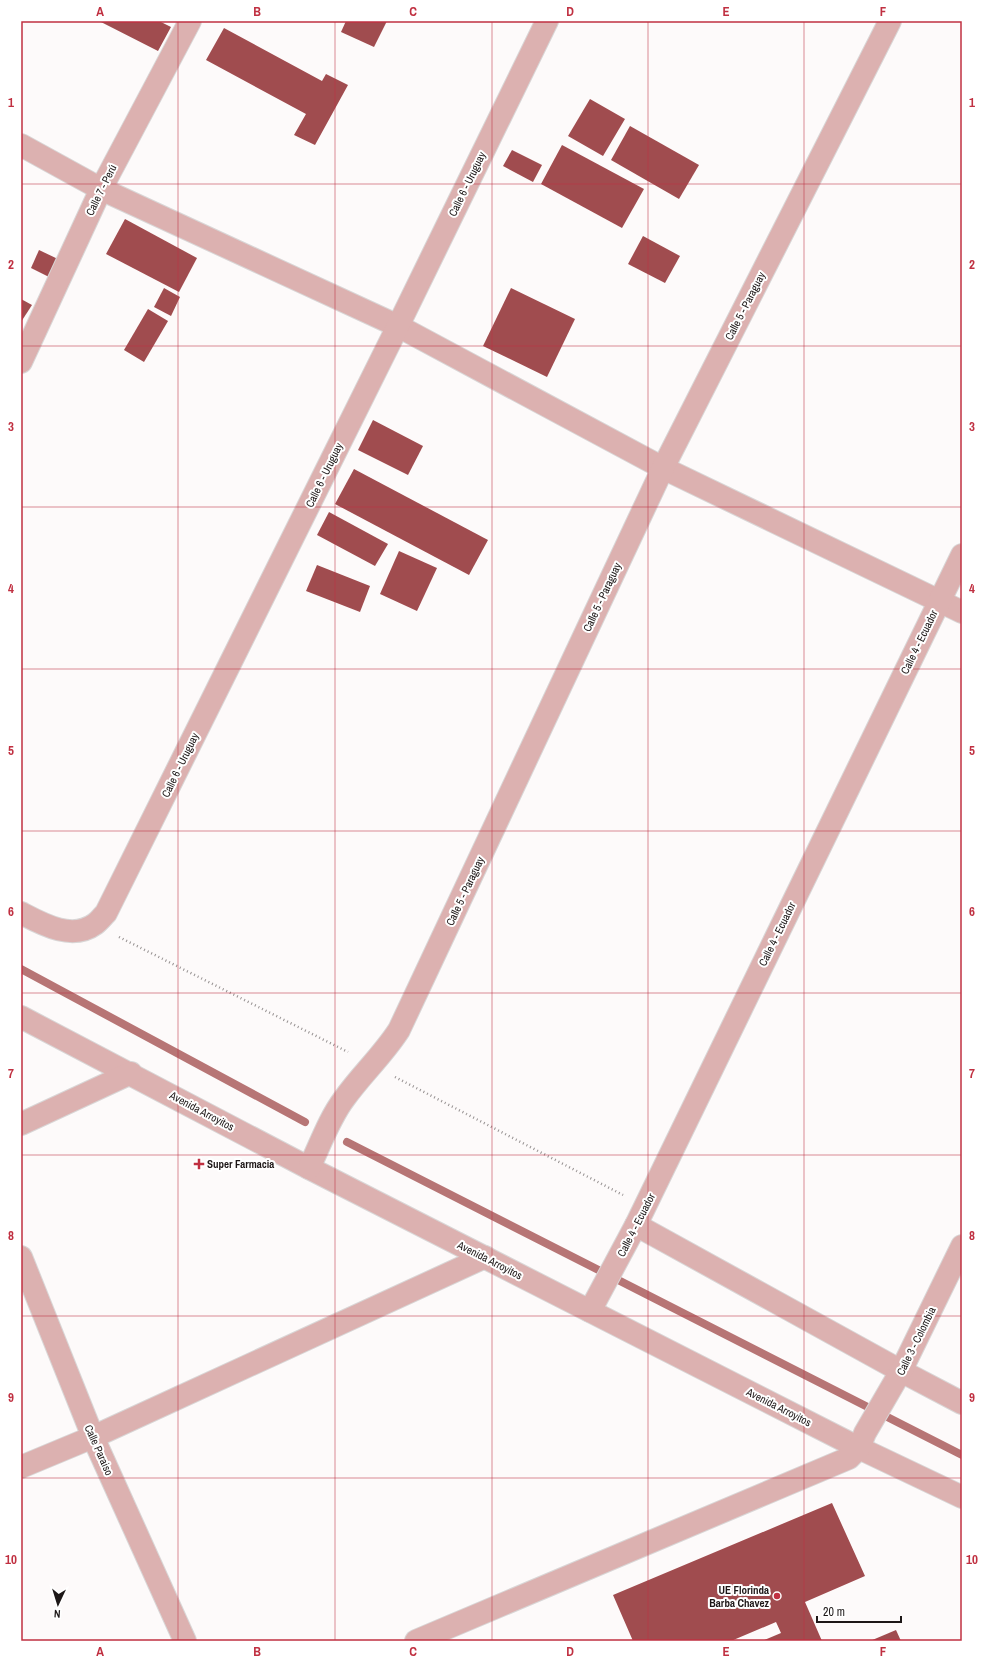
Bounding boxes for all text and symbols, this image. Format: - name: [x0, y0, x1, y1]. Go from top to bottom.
- text: A: [96, 3, 104, 20]
- text: B: [253, 3, 261, 20]
- text: C: [409, 3, 417, 20]
- text: D: [566, 3, 574, 20]
- text: E: [722, 3, 730, 20]
- text: F: [880, 3, 887, 20]
- text: 1: [8, 94, 14, 111]
- text: 1: [969, 94, 975, 111]
- street label: Calle 6 - Uruguay: [445, 149, 489, 219]
- street label: Calle 7 - Perú: [83, 162, 119, 218]
- text: 2: [8, 256, 14, 273]
- text: 2: [969, 256, 975, 273]
- street label: Calle 5 - Paraguay: [722, 269, 768, 342]
- text: 3: [8, 418, 14, 435]
- text: 3: [969, 418, 975, 435]
- street label: Calle 6 - Uruguay: [302, 440, 346, 510]
- street label: Calle 5 - Paraguay: [580, 560, 624, 634]
- text: 4: [8, 580, 14, 597]
- text: 4: [969, 580, 975, 597]
- street label: Calle 4 - Ecuador: [897, 608, 941, 676]
- street label: Calle 6 - Uruguay: [158, 730, 202, 800]
- text: 5: [8, 742, 14, 759]
- text: 5: [969, 742, 975, 759]
- street label: Calle 5 - Paraguay: [443, 854, 487, 928]
- street label: Calle 4 - Ecuador: [755, 900, 799, 968]
- text: 6: [8, 903, 14, 920]
- text: 6: [969, 903, 975, 920]
- text: 7: [8, 1065, 14, 1082]
- text: 7: [969, 1065, 975, 1082]
- street label: Avenida Arroyitos: [166, 1088, 237, 1134]
- place label: Super Farmacia: [207, 1157, 274, 1171]
- marker: Super Farmacia: [194, 1159, 204, 1169]
- street label: Calle 4 - Ecuador: [614, 1191, 658, 1259]
- text: 8: [8, 1227, 14, 1244]
- text: 8: [969, 1227, 975, 1244]
- street label: Avenida Arroyitos: [454, 1237, 525, 1283]
- street label: Calle 3 - Colombia: [893, 1304, 939, 1378]
- street label: Avenida Arroyitos: [743, 1384, 814, 1430]
- text: 9: [8, 1389, 14, 1406]
- text: 9: [969, 1389, 975, 1406]
- street label: Calle Paraiso: [82, 1422, 116, 1478]
- text: 10: [5, 1551, 17, 1568]
- text: 10: [966, 1551, 978, 1568]
- place label: UE Florinda Barba Chavez: [709, 1583, 769, 1610]
- north arrow: [38, 1584, 78, 1624]
- marker: UE Florinda Barba Chavez: [772, 1591, 782, 1601]
- scale bar: [817, 1598, 901, 1624]
- text: 20 m: [823, 1604, 845, 1620]
- text: N: [54, 1607, 61, 1621]
- text: A: [96, 1643, 104, 1660]
- text: B: [253, 1643, 261, 1660]
- text: C: [409, 1643, 417, 1660]
- text: D: [566, 1643, 574, 1660]
- text: E: [722, 1643, 730, 1660]
- text: F: [880, 1643, 887, 1660]

